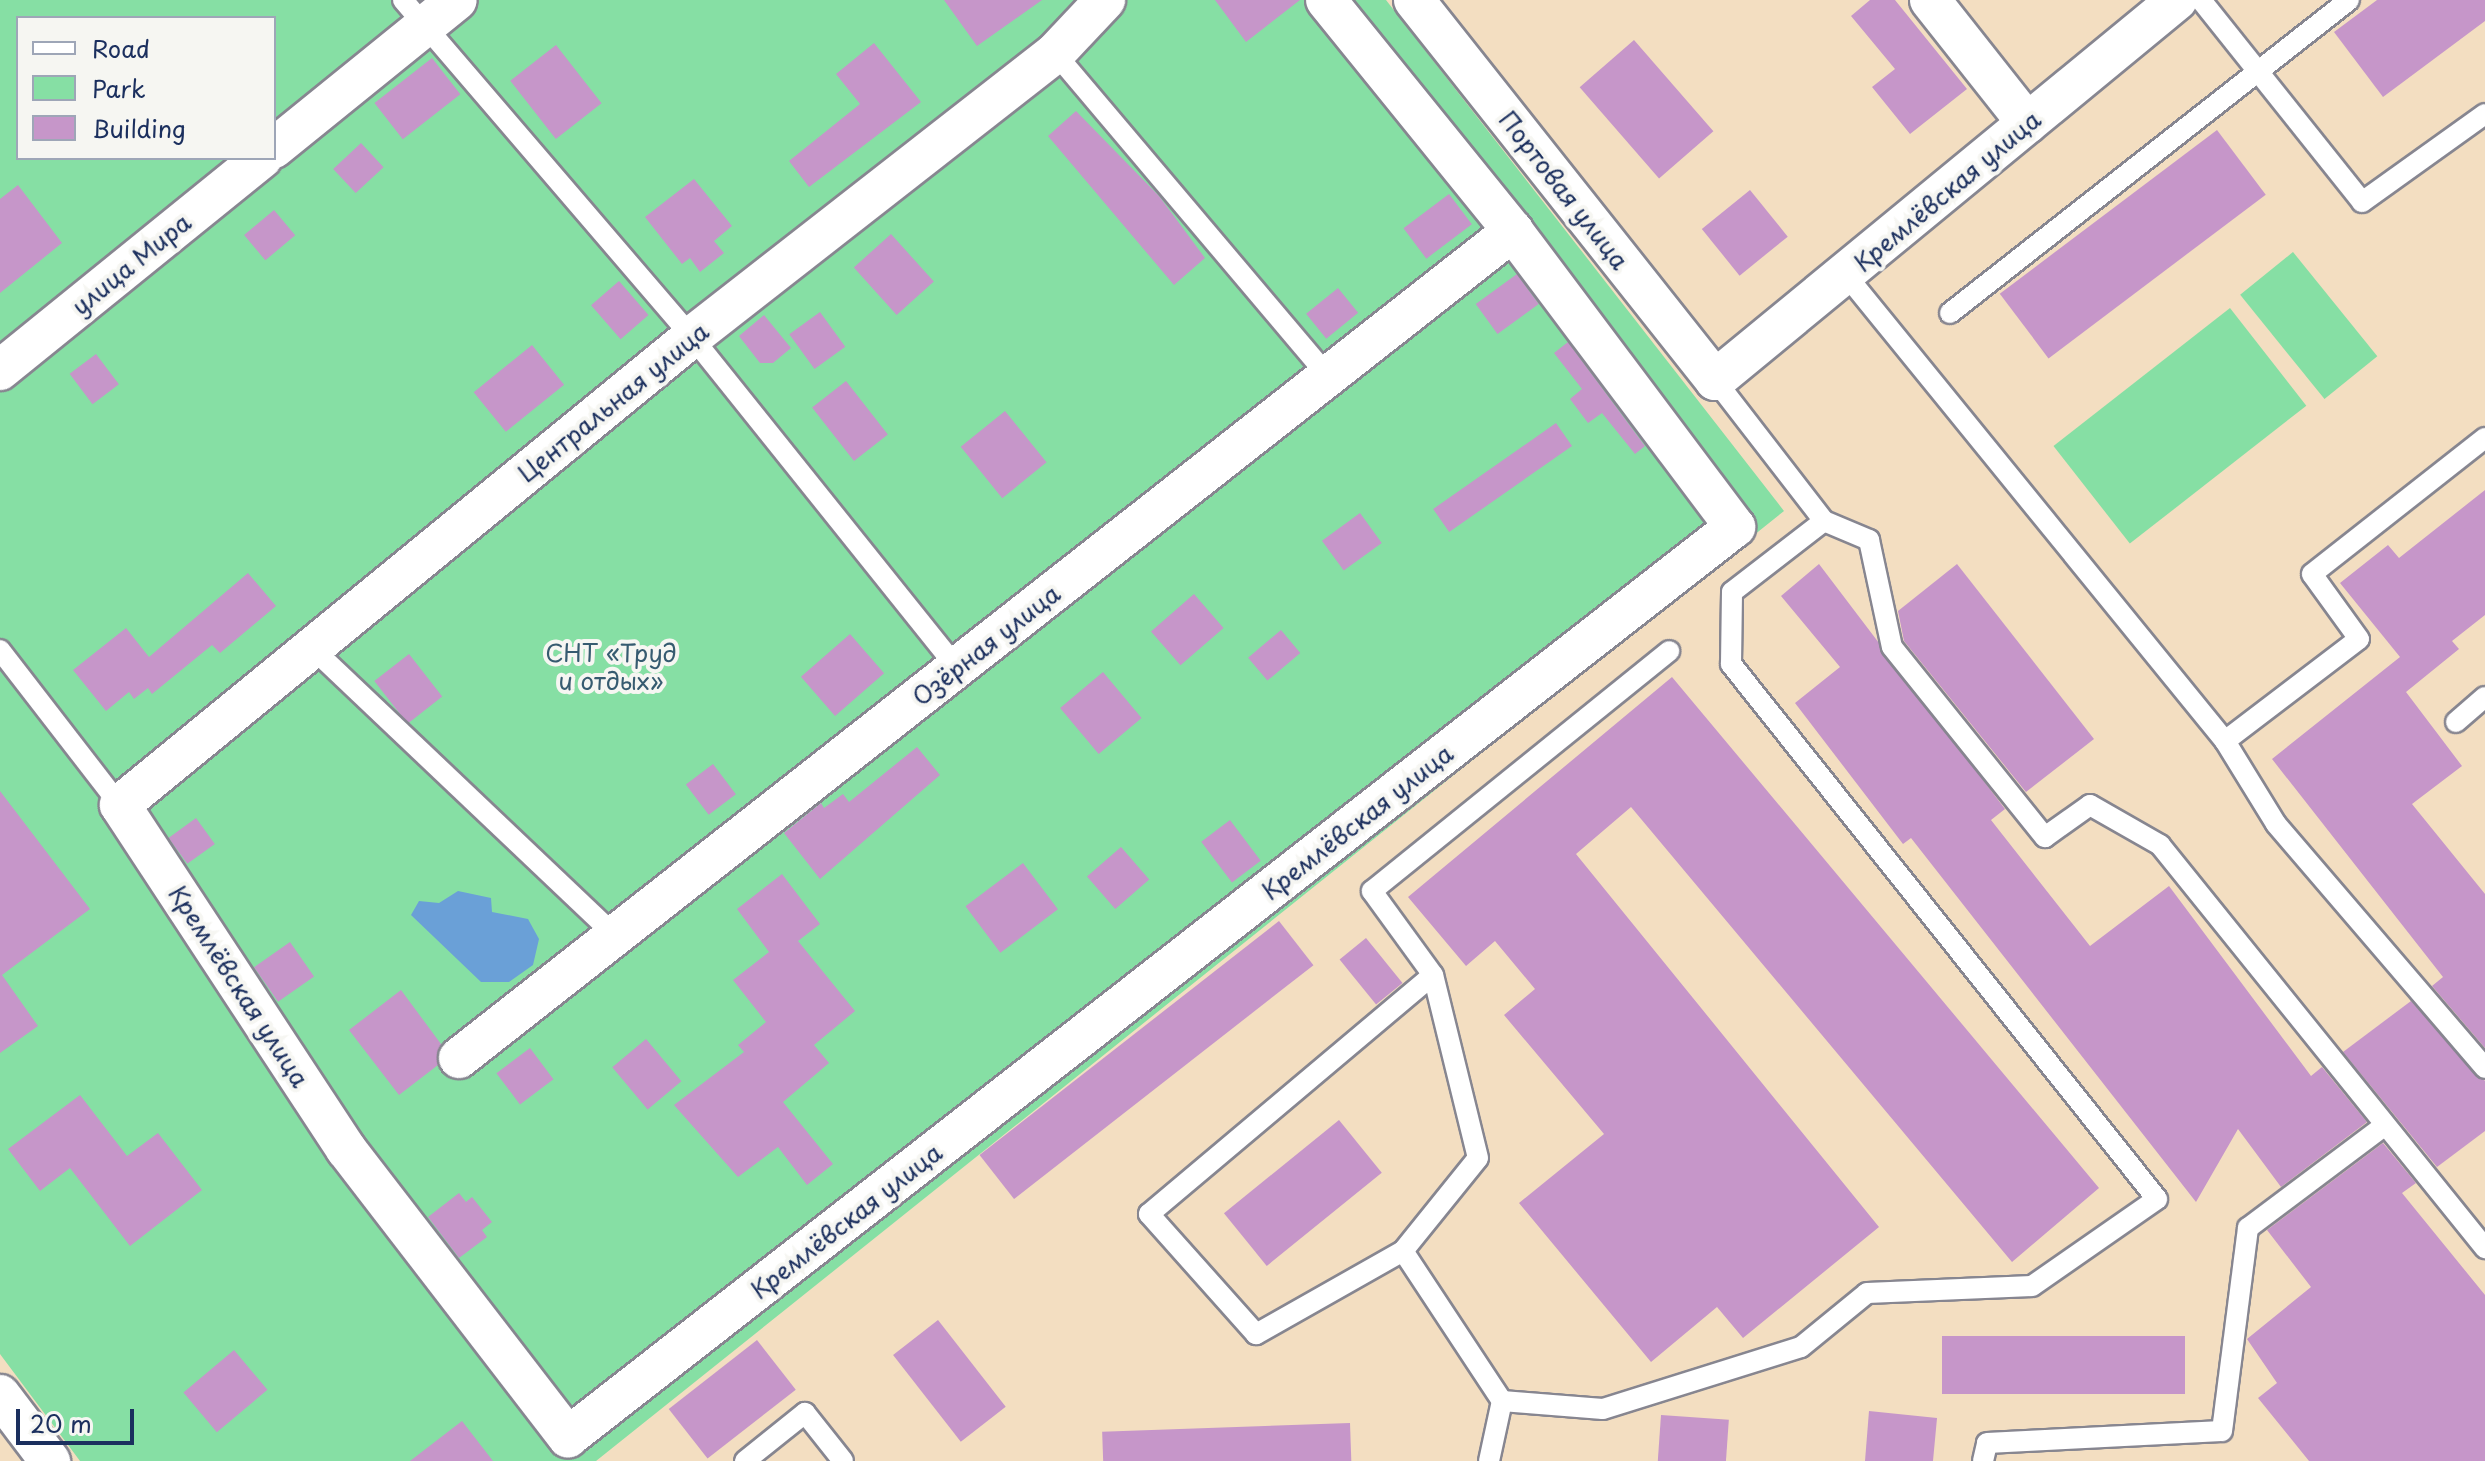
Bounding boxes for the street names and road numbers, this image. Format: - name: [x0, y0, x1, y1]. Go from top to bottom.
- street label: Кремлёвская улица: [1847, 104, 2047, 278]
- street label: Портовая улица: [1493, 105, 1635, 275]
- street label: улица Мира: [65, 207, 197, 321]
- street label: Центральная улица: [512, 316, 714, 488]
- street label: Озёрная улица: [906, 578, 1066, 712]
- street label: Кремлёвская улица: [1255, 738, 1459, 906]
- street label: Кремлёвская улица: [163, 879, 315, 1093]
- street label: Кремлёвская улица: [744, 1137, 948, 1305]

